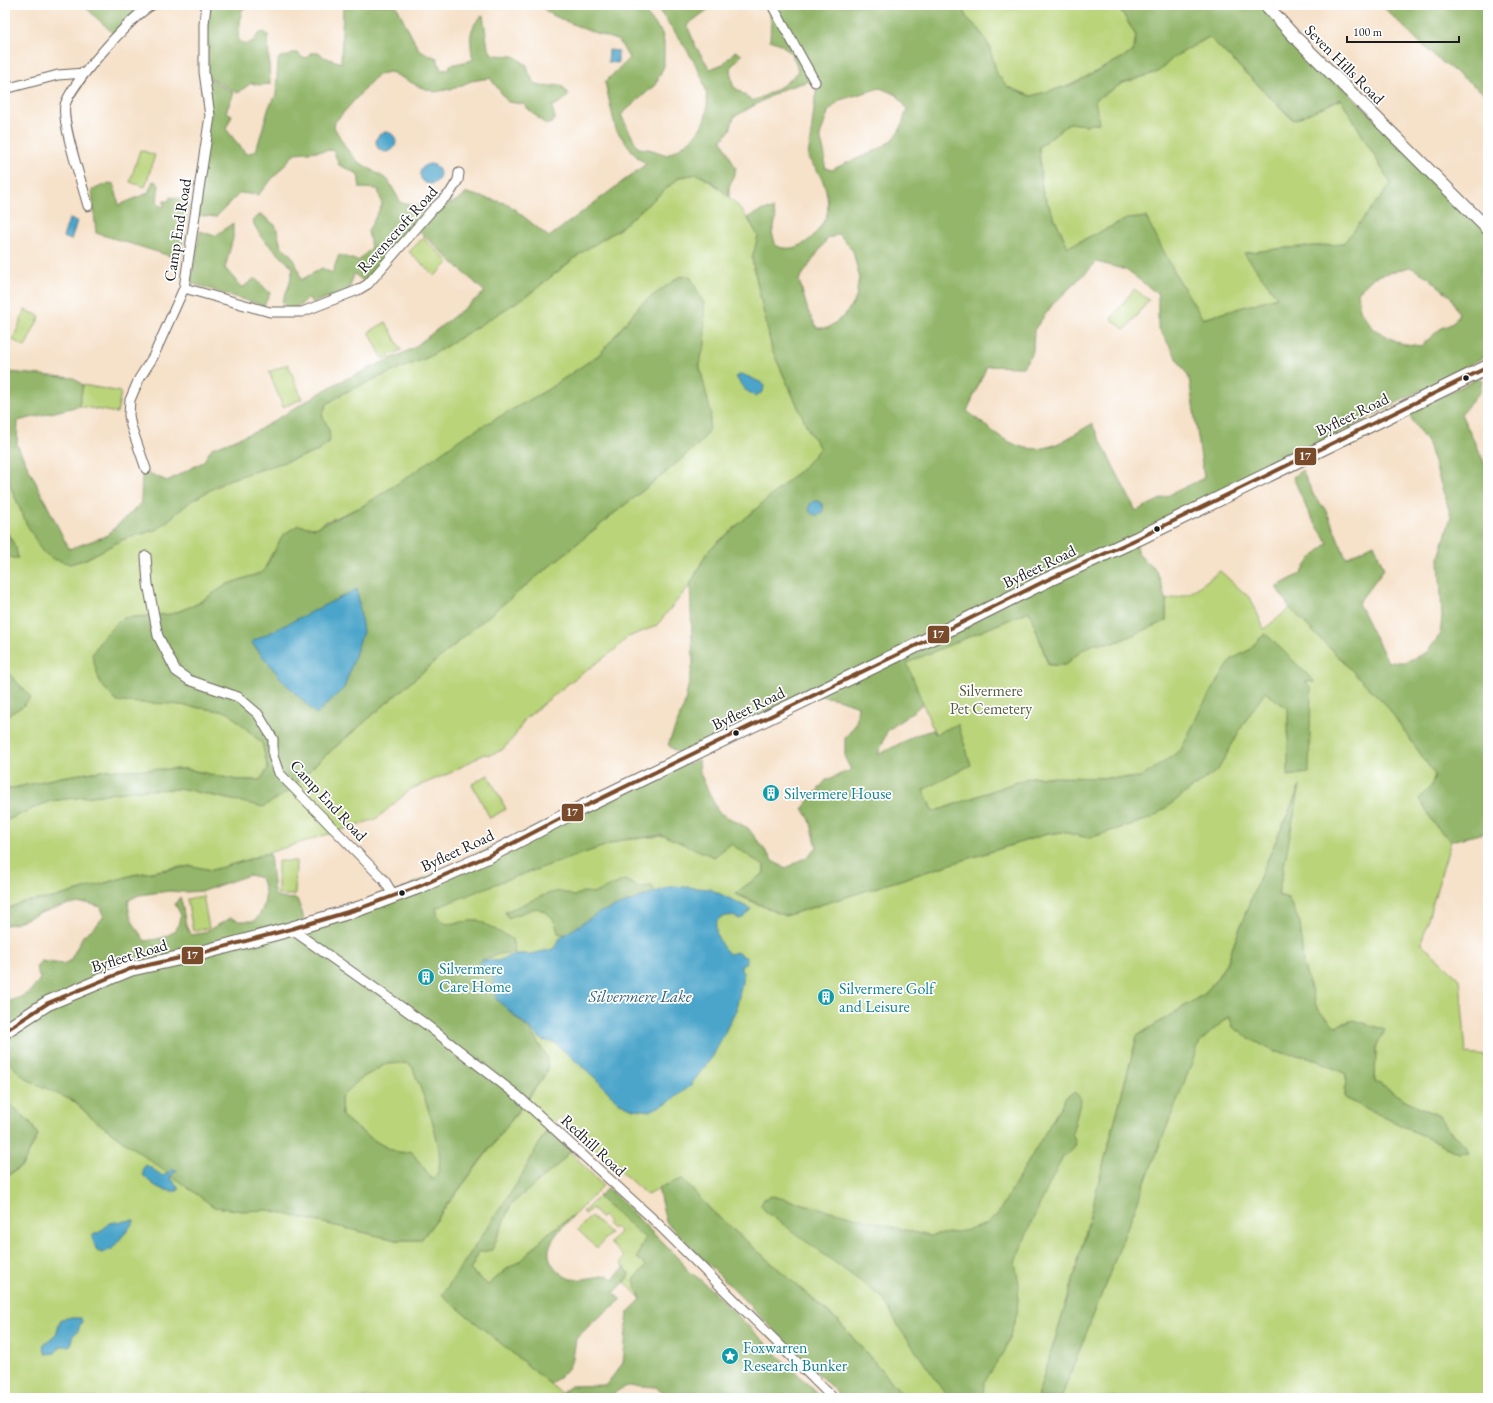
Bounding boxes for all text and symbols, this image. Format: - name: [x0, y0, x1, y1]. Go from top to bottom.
- scale bar: [1347, 18, 1459, 44]
- street label: Seven Hills Road: [1300, 20, 1390, 109]
- text: 100 m: [1353, 24, 1383, 40]
- street label: Camp End Road: [159, 176, 196, 283]
- street label: Ravenscroft Road: [353, 181, 443, 277]
- unlabelled marker: [1461, 373, 1471, 383]
- street label: Byfleet Road: [1312, 387, 1393, 441]
- line badge: 17: [1294, 447, 1317, 466]
- text: 17: [1299, 449, 1311, 463]
- unlabelled marker: [1152, 524, 1162, 534]
- street label: Byfleet Road: [999, 539, 1080, 593]
- line badge: 17: [927, 625, 950, 644]
- text: 17: [932, 627, 944, 641]
- park label: Silvermere Pet Cemetery: [950, 680, 1033, 719]
- street label: Byfleet Road: [708, 681, 789, 735]
- unlabelled marker: [731, 728, 741, 738]
- street label: Camp End Road: [286, 755, 372, 846]
- building icon: Silvermere House: [761, 783, 781, 803]
- place label: Silvermere House: [784, 783, 892, 804]
- line badge: 17: [561, 803, 584, 822]
- text: 17: [566, 805, 578, 819]
- street label: Byfleet Road: [417, 824, 498, 877]
- unlabelled marker: [397, 888, 407, 898]
- street label: Byfleet Road: [89, 934, 171, 977]
- line badge: 17: [181, 946, 204, 965]
- text: 17: [186, 948, 198, 962]
- place label: Silvermere Care Home: [439, 958, 511, 997]
- building icon: Silvermere Care Home: [416, 967, 436, 987]
- place label: Silvermere Golf and Leisure: [839, 978, 936, 1017]
- water label: Silvermere Lake: [588, 985, 692, 1007]
- building icon: Silvermere Golf and Leisure: [816, 987, 836, 1007]
- street label: Redhill Road: [556, 1110, 632, 1182]
- place label: Foxwarren Research Bunker: [743, 1337, 848, 1376]
- place icon: Foxwarren Research Bunker: [720, 1346, 740, 1366]

